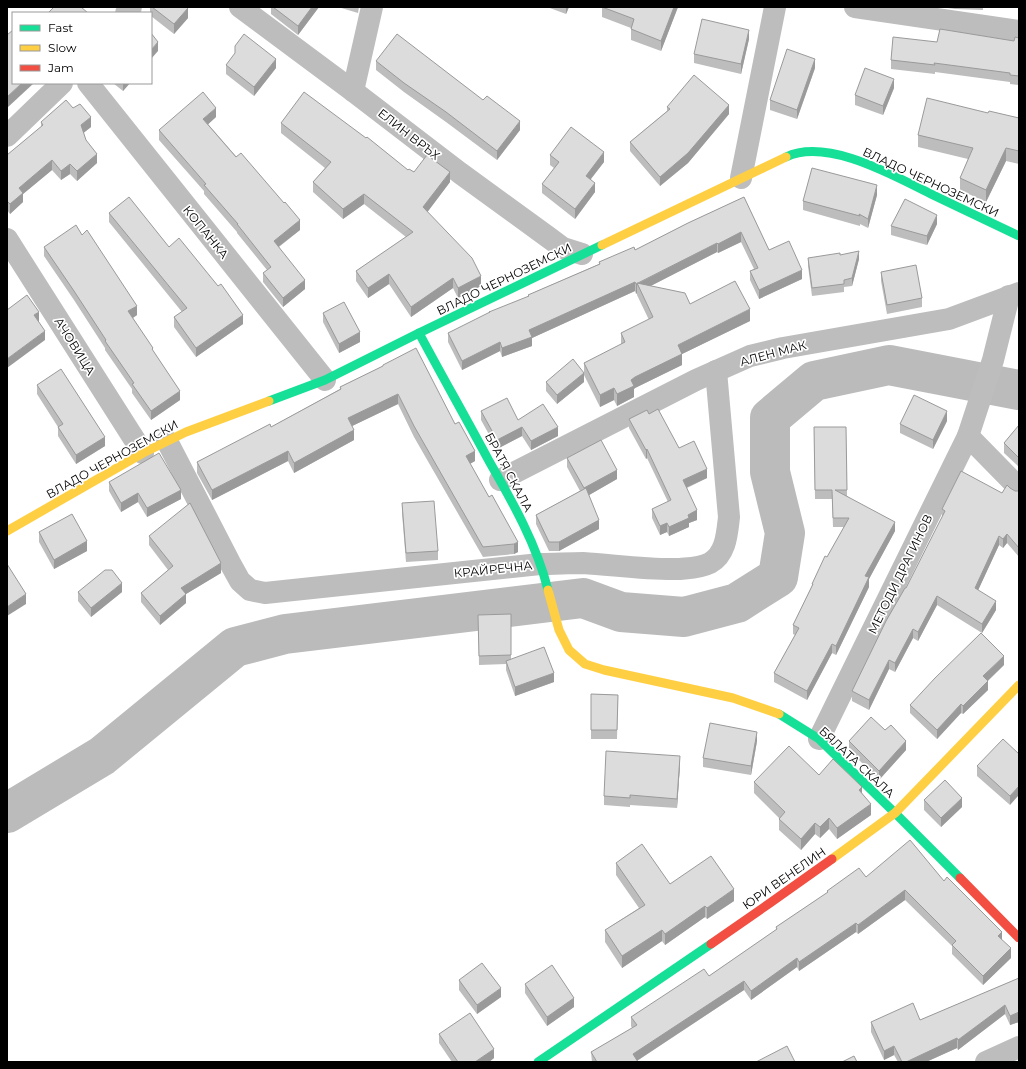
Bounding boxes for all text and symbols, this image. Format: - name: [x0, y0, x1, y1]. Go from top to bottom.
- legend: [12, 12, 152, 84]
- text: Fast: [48, 20, 73, 35]
- text: Slow: [48, 40, 77, 55]
- text: Jam: [47, 60, 74, 75]
- street label: ЕЛИН ВРЪХ: [375, 105, 443, 163]
- street label: ВЛАДО ЧЕРНОЗЕМСКИ: [861, 144, 1001, 220]
- street label: КОПАНКА: [180, 202, 232, 262]
- street label: ВЛАДО ЧЕРНОЗЕМСКИ: [434, 240, 574, 318]
- street label: АЧОВИЦА: [51, 314, 99, 378]
- street label: АЛЕН МАК: [738, 337, 808, 369]
- street label: ВЛАДО ЧЕРНОЗЕМСКИ: [43, 416, 181, 502]
- street label: БРАТЯ СКАЛА: [482, 430, 536, 514]
- street label: МЕТОДИ ДРАГИНОВ: [865, 512, 935, 636]
- street label: КРАЙРЕЧНА: [453, 557, 533, 581]
- street label: БЯЛАТА СКАЛА: [816, 723, 898, 801]
- street label: ЮРИ ВЕНЕЛИН: [739, 844, 829, 912]

